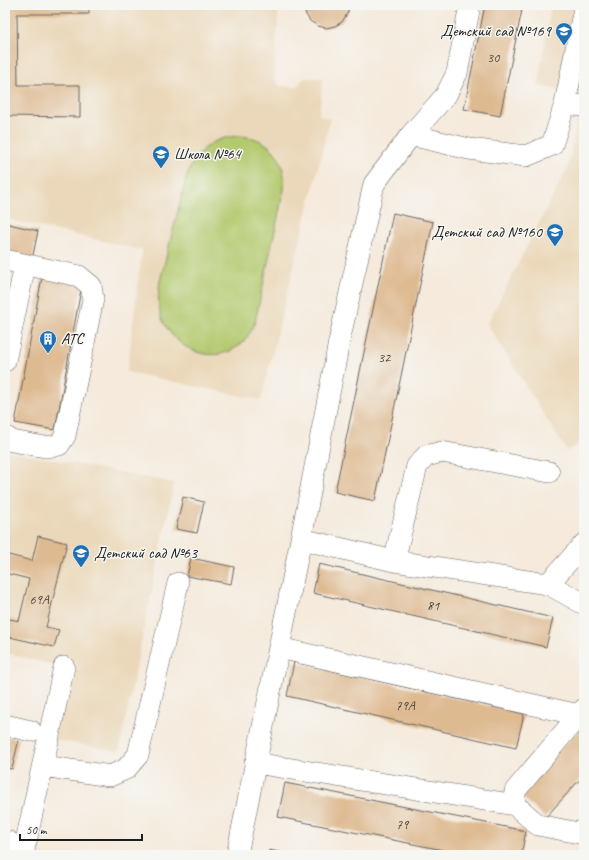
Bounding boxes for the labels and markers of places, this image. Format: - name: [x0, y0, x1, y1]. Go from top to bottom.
- place label: Детский сад №169: [441, 21, 553, 41]
- school or university icon: Детский сад №169: [554, 21, 574, 46]
- school or university icon: Школа №64: [151, 144, 171, 169]
- place label: Школа №64: [174, 144, 243, 164]
- place label: Детский сад №160: [432, 222, 544, 242]
- school or university icon: Детский сад №160: [545, 222, 565, 247]
- building icon: АТС: [38, 329, 58, 354]
- place label: АТС: [61, 329, 86, 349]
- school or university icon: Детский сад №63: [71, 543, 91, 568]
- place label: Детский сад №63: [94, 543, 199, 563]

